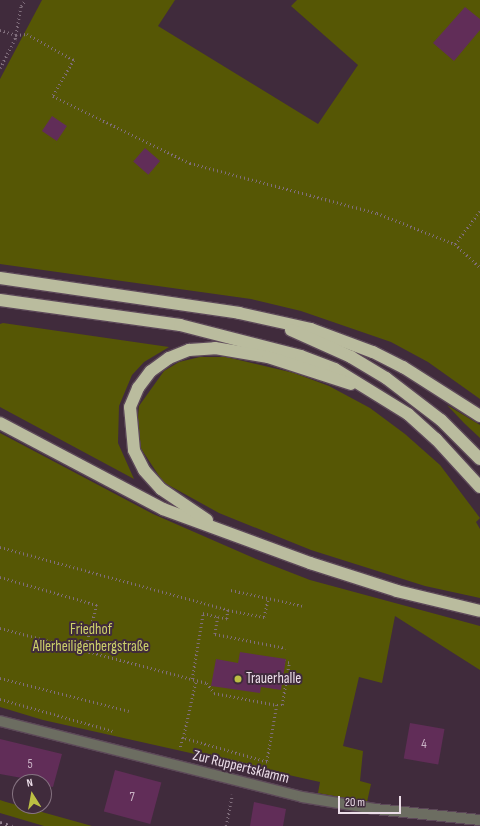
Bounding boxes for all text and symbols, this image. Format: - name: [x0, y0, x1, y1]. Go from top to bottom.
- park label: Friedhof Allerheiligenbergstraße: [33, 620, 149, 655]
- place label: Trauerhalle: [246, 670, 301, 688]
- marker: Trauerhalle: [233, 674, 243, 684]
- house number: 4: [421, 736, 427, 752]
- street label: Zur Ruppertsklamm: [191, 746, 291, 788]
- house number: 5: [27, 756, 33, 772]
- north arrow: [12, 774, 52, 814]
- text: N: [26, 776, 34, 790]
- scale bar: [340, 788, 403, 814]
- house number: 7: [129, 789, 135, 805]
- text: 20 m: [345, 795, 365, 810]

